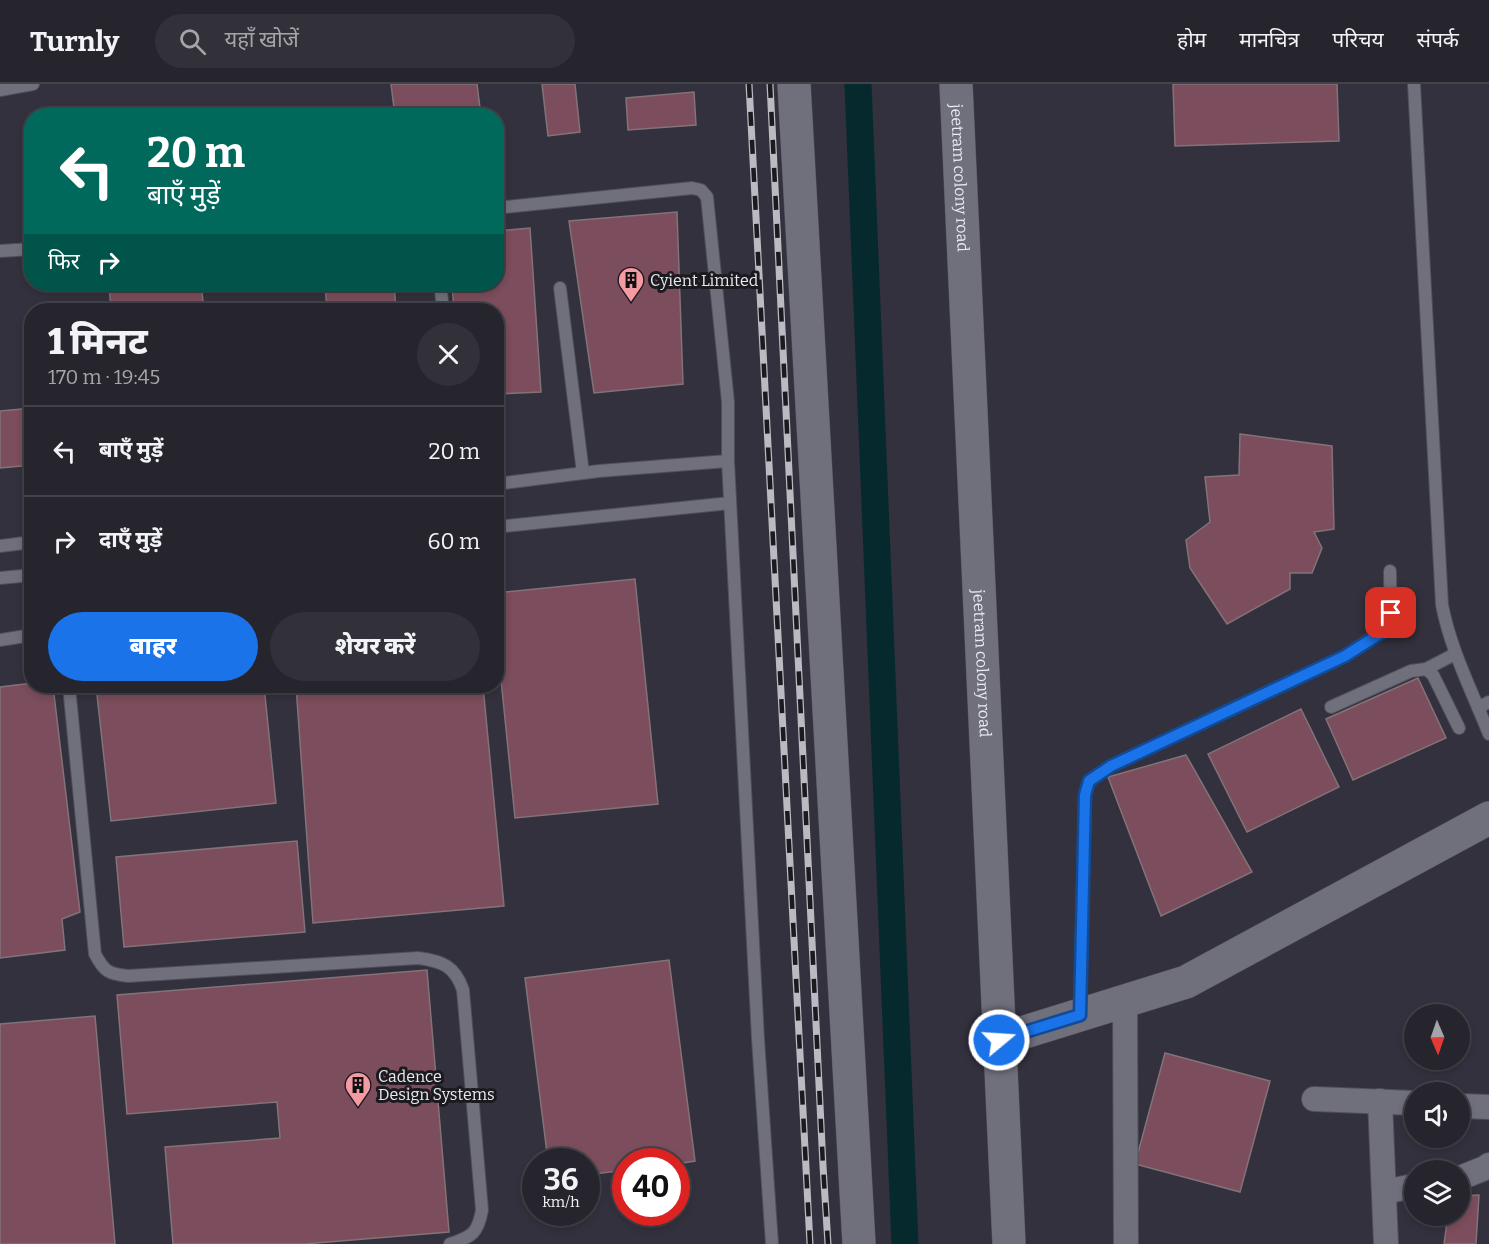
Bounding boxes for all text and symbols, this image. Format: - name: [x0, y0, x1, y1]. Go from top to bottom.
- search box: [155, 14, 575, 68]
- text: Turnly: [30, 25, 119, 58]
- icon: search: [176, 25, 209, 58]
- text: यहाँ खोजें: [224, 26, 299, 53]
- text: होम: [1177, 27, 1206, 53]
- text: मानचित्र: [1239, 27, 1299, 53]
- text: परिचय: [1332, 27, 1384, 53]
- text: संपर्क: [1417, 27, 1459, 53]
- street label: jeetram colony road: [947, 103, 973, 253]
- text: 20 m: [147, 128, 245, 178]
- icon: left: [48, 132, 126, 210]
- text: बाएँ मुड़ें: [147, 179, 220, 211]
- icon: right: [92, 246, 125, 279]
- text: फिर: [48, 248, 80, 275]
- building icon: Cyient Limited: [616, 265, 646, 303]
- place label: Cyient Limited: [650, 271, 759, 290]
- text: 1 मिनट: [48, 320, 148, 364]
- button: close: [417, 323, 480, 386]
- text: 170 m · 19:45: [48, 365, 160, 389]
- icon: left: [48, 435, 81, 468]
- text: बाएँ मुड़ें: [99, 436, 163, 463]
- text: 20 m: [429, 438, 480, 465]
- icon: right: [48, 525, 81, 558]
- text: दाएँ मुड़ें: [99, 526, 162, 553]
- text: 60 m: [428, 528, 480, 555]
- pin: [1365, 587, 1416, 638]
- street label: jeetram colony road: [969, 588, 995, 738]
- icon: arrive: [1374, 596, 1407, 629]
- button: बाहर: [48, 612, 258, 681]
- button: शेयर करें: [270, 612, 480, 681]
- north arrow: [1404, 1004, 1470, 1070]
- map controls: [1404, 1004, 1470, 1226]
- position arrow: [967, 1008, 1031, 1072]
- place label: Cadence Design Systems: [378, 1067, 495, 1104]
- building icon: Cadence Design Systems: [343, 1070, 373, 1108]
- button: sound: [1404, 1082, 1470, 1148]
- speed limit sign: 40: [612, 1148, 690, 1226]
- button: layers: [1404, 1160, 1470, 1226]
- text: 36: [543, 1162, 579, 1198]
- text: km/h: [542, 1193, 580, 1211]

